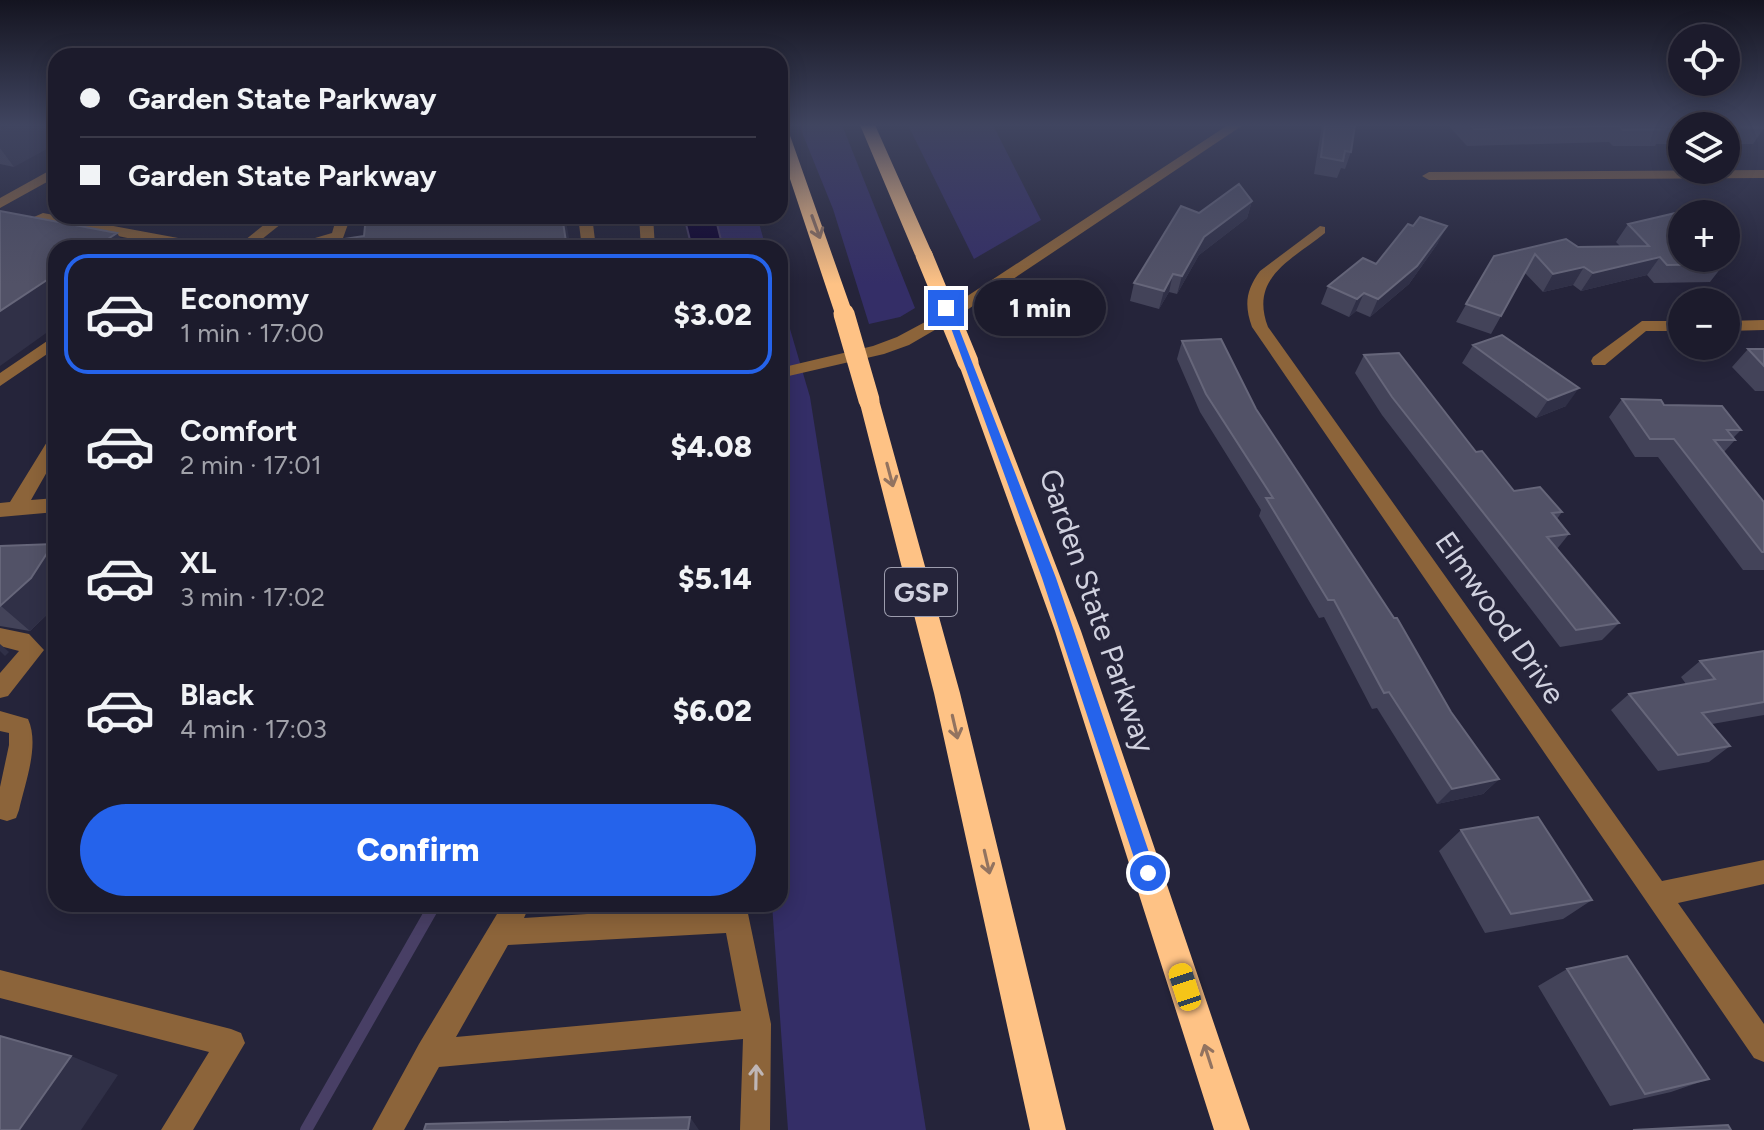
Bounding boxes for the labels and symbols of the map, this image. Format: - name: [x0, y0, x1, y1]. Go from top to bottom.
- one-way arrow: [810, 214, 824, 239]
- callout: 1 min: [974, 280, 1106, 336]
- route end: [928, 290, 964, 326]
- one-way arrow: [883, 462, 898, 488]
- street label: Garden State Parkway: [1032, 464, 1163, 758]
- street label: Elmwood Drive: [1427, 524, 1573, 711]
- road number: GSP: [885, 568, 957, 616]
- one-way arrow: [948, 713, 963, 739]
- one-way arrow: [980, 848, 995, 874]
- route start: [1130, 855, 1166, 891]
- car: [1166, 960, 1204, 1014]
- one-way arrow: [1199, 1044, 1214, 1069]
- one-way arrow: [748, 1064, 764, 1091]

